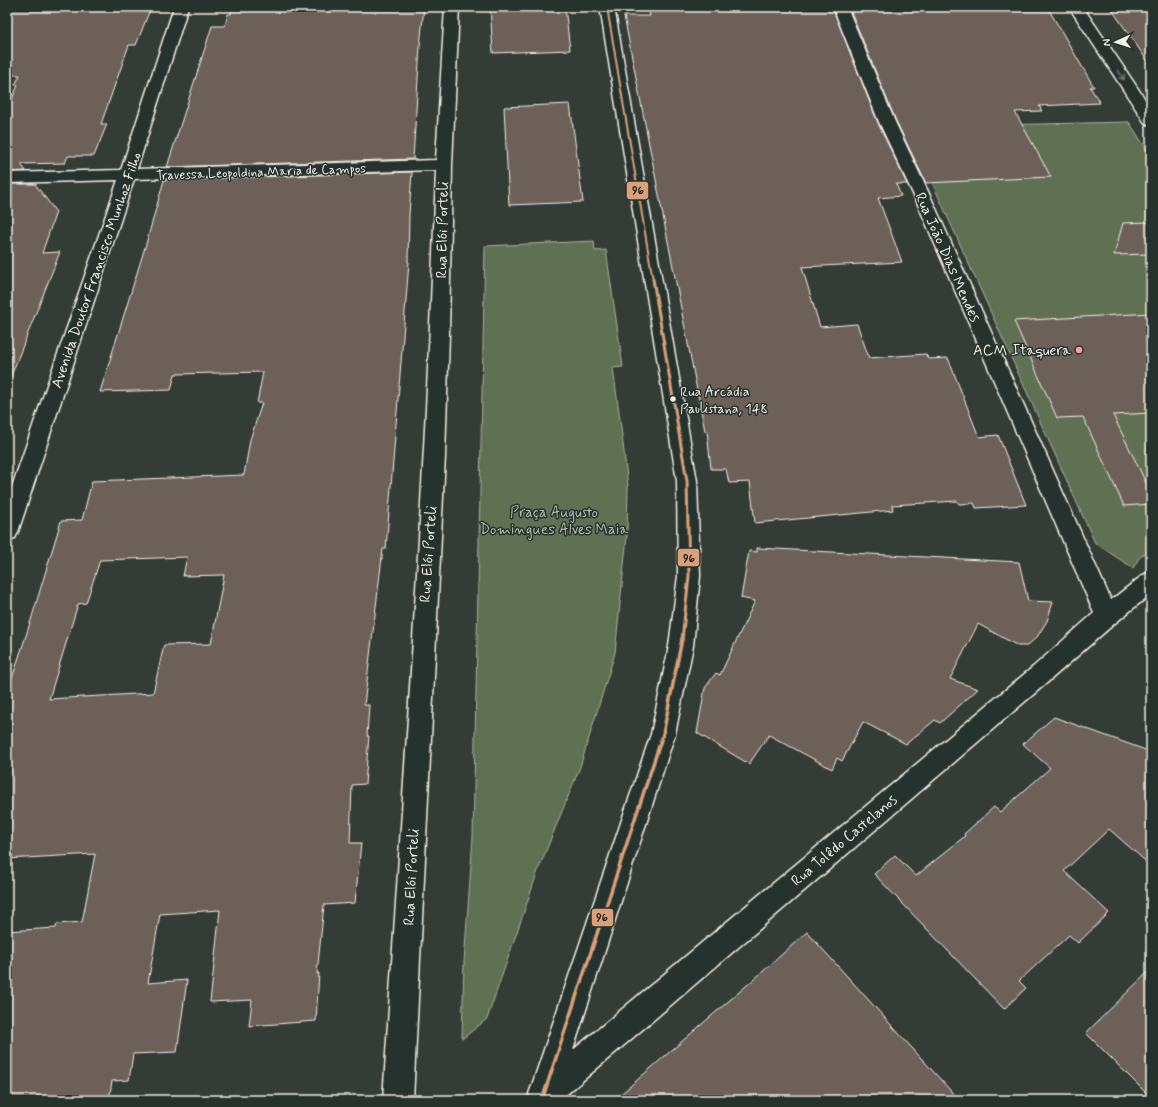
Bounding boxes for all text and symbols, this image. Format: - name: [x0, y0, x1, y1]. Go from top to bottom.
- north arrow: [1096, 22, 1136, 62]
- text: N: [1100, 38, 1114, 46]
- one-way arrow: [1116, 69, 1125, 80]
- street label: Avenida Doutor Francisco Munhoz Filho: [47, 150, 147, 391]
- street label: Travessa Leopoldina Maria de Campos: [156, 160, 367, 185]
- street label: Rua Elói Porteli: [432, 181, 454, 279]
- line badge: 96: [626, 181, 649, 200]
- text: 96: [632, 184, 644, 198]
- street label: Rua João Dias Mendes: [910, 189, 985, 325]
- place label: ACM Itaquera: [973, 341, 1072, 361]
- marker: ACM Itaquera: [1074, 345, 1084, 355]
- place label: Rua Arcádia Paulistana, 148: [680, 383, 768, 418]
- marker: Rua Arcádia Paulistana, 148: [668, 394, 678, 404]
- park label: Praça Augusto Domingues Alves Maia: [480, 503, 629, 540]
- street label: Rua Elói Porteli: [416, 505, 442, 603]
- line badge: 96: [677, 548, 700, 567]
- text: 96: [683, 552, 695, 566]
- street label: Rua Tolêdo Castelanos: [787, 790, 902, 891]
- street label: Rua Elói Porteli: [399, 828, 425, 926]
- line badge: 96: [591, 908, 614, 927]
- text: 96: [596, 911, 608, 925]

